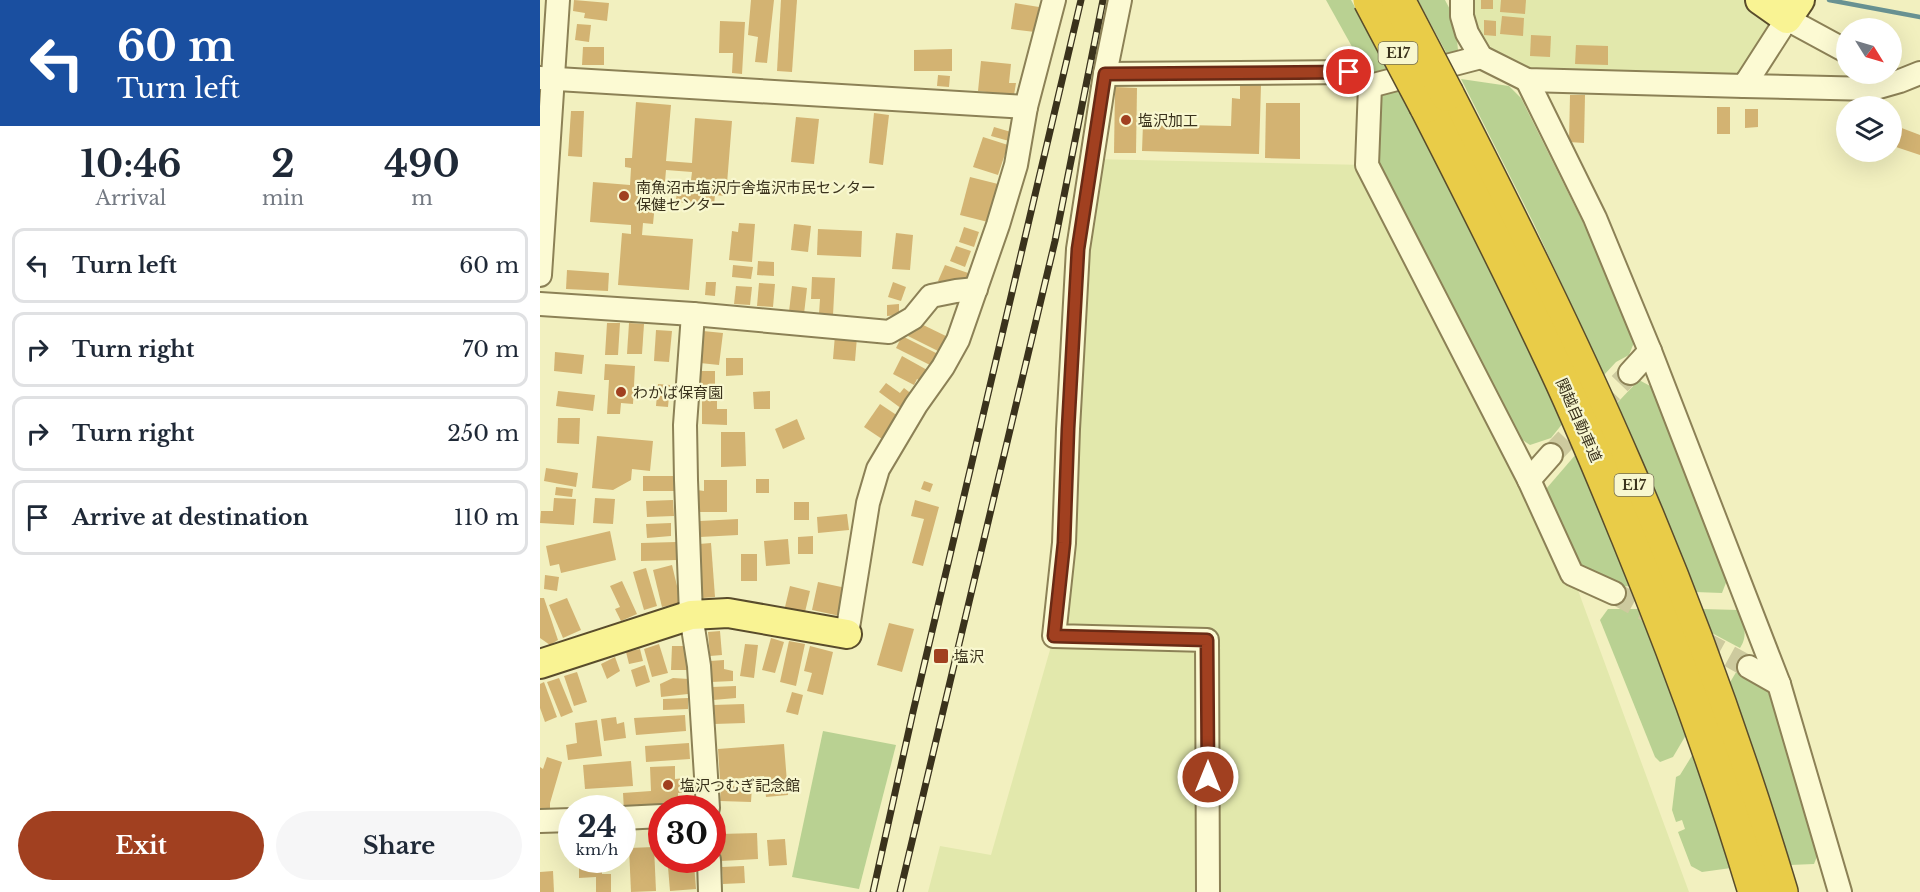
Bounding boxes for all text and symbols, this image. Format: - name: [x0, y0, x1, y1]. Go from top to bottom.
- north arrow: [1836, 18, 1902, 84]
- map controls: [1836, 18, 1902, 162]
- text: 60 m: [117, 20, 235, 72]
- icon: left: [18, 24, 96, 102]
- road number: E17: [1378, 42, 1418, 64]
- pin: [1323, 46, 1374, 97]
- icon: arrive: [1332, 55, 1365, 88]
- text: Turn left: [117, 72, 240, 105]
- button: layers: [1836, 96, 1902, 162]
- place label: 塩沢加工: [1138, 111, 1198, 130]
- marker: 塩沢加工: [1119, 113, 1133, 127]
- text: 10:46: [80, 142, 182, 187]
- text: 2: [271, 142, 295, 187]
- text: 490: [384, 142, 460, 187]
- place label: 南魚沼市塩沢庁舎塩沢市民センター 保健センター: [636, 178, 876, 214]
- text: Arrival: [96, 186, 166, 210]
- text: min: [262, 186, 304, 210]
- text: m: [411, 186, 433, 210]
- marker: 南魚沼市塩沢庁舎塩沢市民センター 保健センター: [617, 189, 631, 203]
- icon: left: [21, 249, 54, 282]
- text: Turn left: [72, 252, 177, 279]
- text: 60 m: [459, 252, 519, 279]
- icon: right: [21, 333, 54, 366]
- text: Turn right: [72, 336, 194, 363]
- text: 70 m: [462, 336, 519, 363]
- street label: 関越自動車道: [1552, 375, 1606, 465]
- place label: わかば保育園: [633, 383, 723, 402]
- marker: わかば保育園: [614, 385, 628, 399]
- icon: right: [21, 417, 54, 450]
- text: Turn right: [72, 420, 194, 447]
- text: 250 m: [447, 420, 519, 447]
- road number: E17: [1614, 474, 1654, 496]
- icon: arrive: [21, 501, 54, 534]
- text: Arrive at destination: [72, 504, 309, 531]
- text: 110 m: [454, 504, 519, 531]
- marker: 塩沢: [932, 647, 950, 665]
- place label: 塩沢: [954, 647, 984, 666]
- position arrow: [1176, 745, 1240, 809]
- place label: 塩沢つむぎ記念館: [680, 776, 800, 795]
- marker: 塩沢つむぎ記念館: [661, 778, 675, 792]
- speed limit sign: 30: [648, 795, 726, 873]
- text: 24: [577, 808, 617, 845]
- button: Exit: [18, 811, 264, 880]
- button: Share: [276, 811, 522, 880]
- text: km/h: [576, 840, 618, 859]

